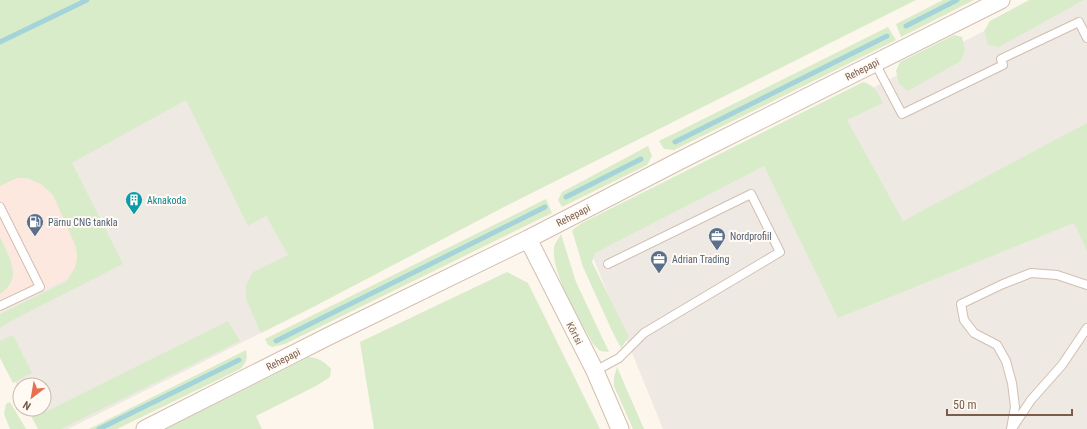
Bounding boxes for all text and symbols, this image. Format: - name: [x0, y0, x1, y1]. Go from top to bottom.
- street label: Rehepapi: [843, 56, 881, 83]
- building icon: Aknakoda: [124, 190, 144, 215]
- place label: Aknakoda: [147, 195, 186, 206]
- street label: Rehepapi: [554, 202, 592, 229]
- fuel station icon: Pärnu CNG tankla: [25, 212, 45, 237]
- place label: Pärnu CNG tankla: [48, 217, 118, 228]
- office icon: Nordprofiil: [707, 226, 727, 251]
- place label: Nordprofiil: [730, 231, 772, 242]
- office icon: Adrian Trading: [649, 249, 669, 274]
- place label: Adrian Trading: [672, 254, 729, 265]
- street label: Kõrtsi: [564, 320, 585, 346]
- street label: Rehepapi: [264, 346, 302, 373]
- north arrow: [12, 377, 52, 417]
- scale bar: [947, 391, 1072, 417]
- text: N: [21, 398, 33, 412]
- text: 50 m: [953, 398, 977, 412]

